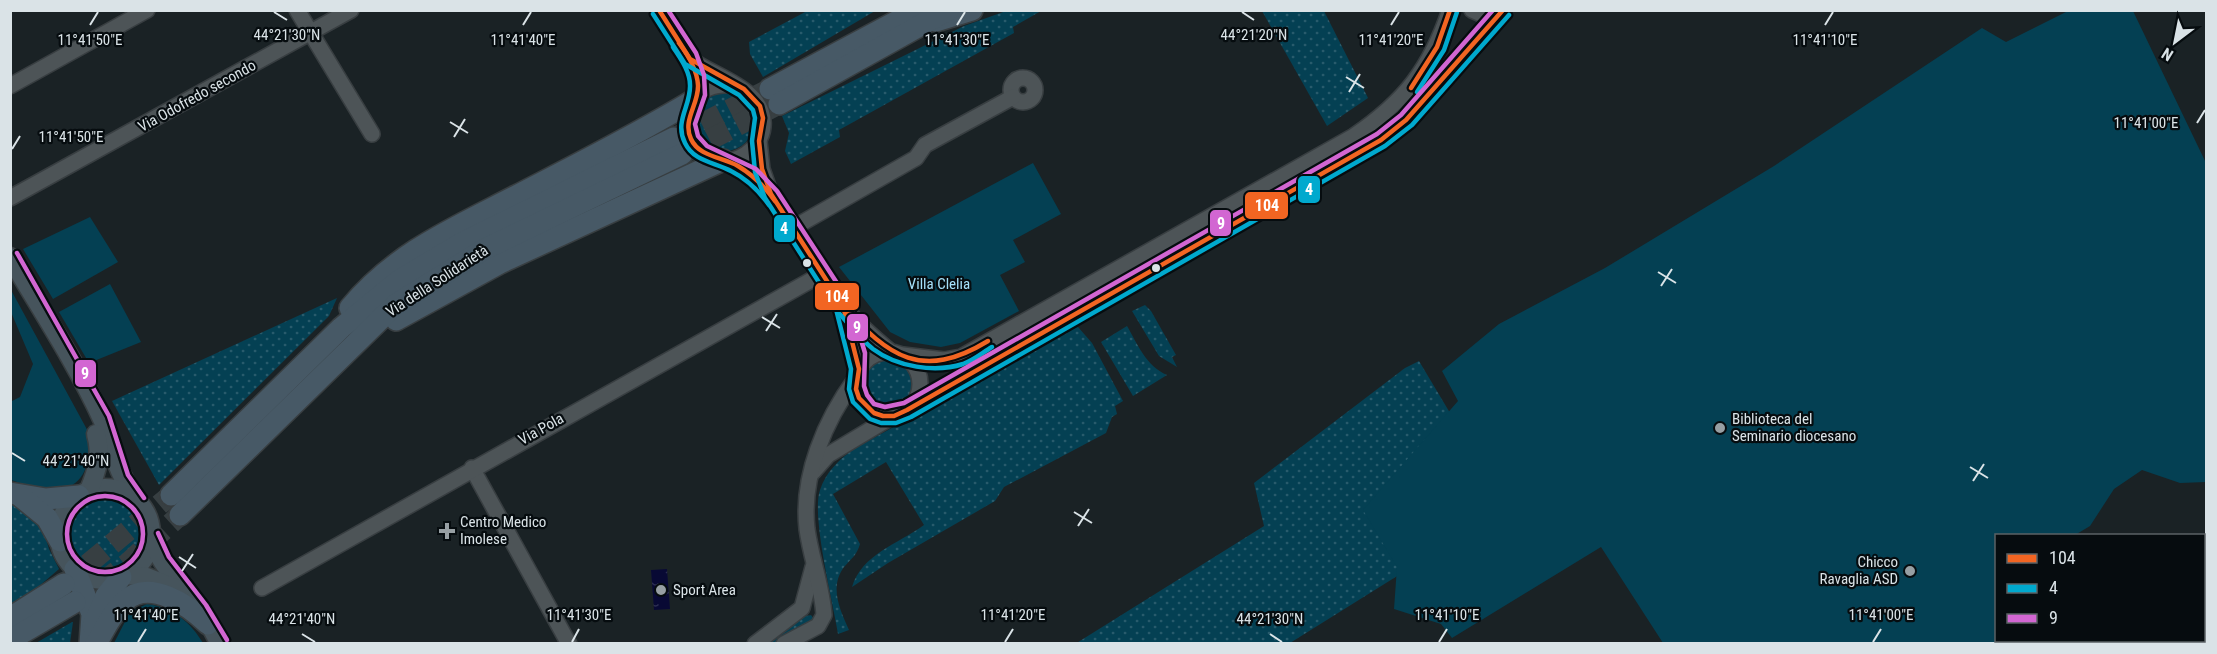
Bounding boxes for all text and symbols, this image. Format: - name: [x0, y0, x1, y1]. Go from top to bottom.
- north arrow: [2145, 12, 2205, 72]
- text: 44°21'30"N: [254, 26, 320, 44]
- text: 44°21'20"N: [1221, 26, 1287, 44]
- text: 11°41'50"E: [58, 31, 122, 49]
- text: 11°41'40"E: [491, 31, 555, 49]
- text: 11°41'30"E: [925, 31, 989, 49]
- text: 11°41'20"E: [1359, 31, 1423, 49]
- text: 11°41'10"E: [1793, 31, 1857, 49]
- text: N: [2158, 44, 2177, 65]
- street label: Via Odofredo secondo: [135, 56, 259, 136]
- text: 11°41'00"E: [2114, 114, 2178, 132]
- text: 11°41'50"E: [39, 128, 103, 146]
- line badge: 4: [1297, 175, 1321, 204]
- text: 4: [1305, 180, 1313, 199]
- line badge: 104: [1244, 191, 1289, 220]
- text: 104: [1255, 196, 1279, 215]
- line badge: 9: [1209, 209, 1232, 237]
- line badge: 4: [773, 214, 796, 243]
- text: 9: [1217, 214, 1225, 233]
- text: 4: [780, 219, 788, 238]
- street label: Via della Solidarietà: [383, 241, 491, 321]
- unlabelled marker: [801, 257, 813, 269]
- unlabelled marker: [1150, 262, 1162, 274]
- park label: Villa Clelia: [908, 275, 970, 293]
- line badge: 104: [814, 282, 860, 311]
- text: 104: [825, 287, 849, 306]
- line badge: 9: [846, 313, 869, 342]
- text: 9: [853, 318, 861, 337]
- line badge: 9: [74, 359, 97, 388]
- text: 9: [81, 364, 89, 383]
- street label: Via Pola: [515, 409, 567, 449]
- place label: Biblioteca del Seminario diocesano: [1732, 410, 1856, 445]
- marker: Biblioteca del Seminario diocesano: [1713, 421, 1727, 435]
- text: 44°21'40"N: [43, 452, 109, 470]
- place label: Centro Medico Imolese: [460, 513, 546, 548]
- marker: Centro Medico Imolese: [438, 522, 456, 540]
- legend: [1995, 534, 2205, 642]
- text: 104: [2049, 547, 2076, 568]
- place label: Chicco Ravaglia ASD: [1820, 553, 1898, 588]
- marker: Chicco Ravaglia ASD: [1903, 564, 1917, 578]
- text: 4: [2049, 577, 2058, 598]
- place label: Sport Area: [673, 581, 736, 599]
- marker: Sport Area: [654, 583, 668, 597]
- text: 11°41'40"E: [114, 606, 178, 624]
- text: 11°41'30"E: [547, 606, 611, 624]
- text: 11°41'20"E: [981, 606, 1045, 624]
- text: 11°41'10"E: [1415, 606, 1479, 624]
- text: 11°41'00"E: [1849, 606, 1913, 624]
- text: 9: [2049, 607, 2058, 628]
- text: 44°21'40"N: [269, 610, 335, 628]
- text: 44°21'30"N: [1237, 610, 1303, 628]

